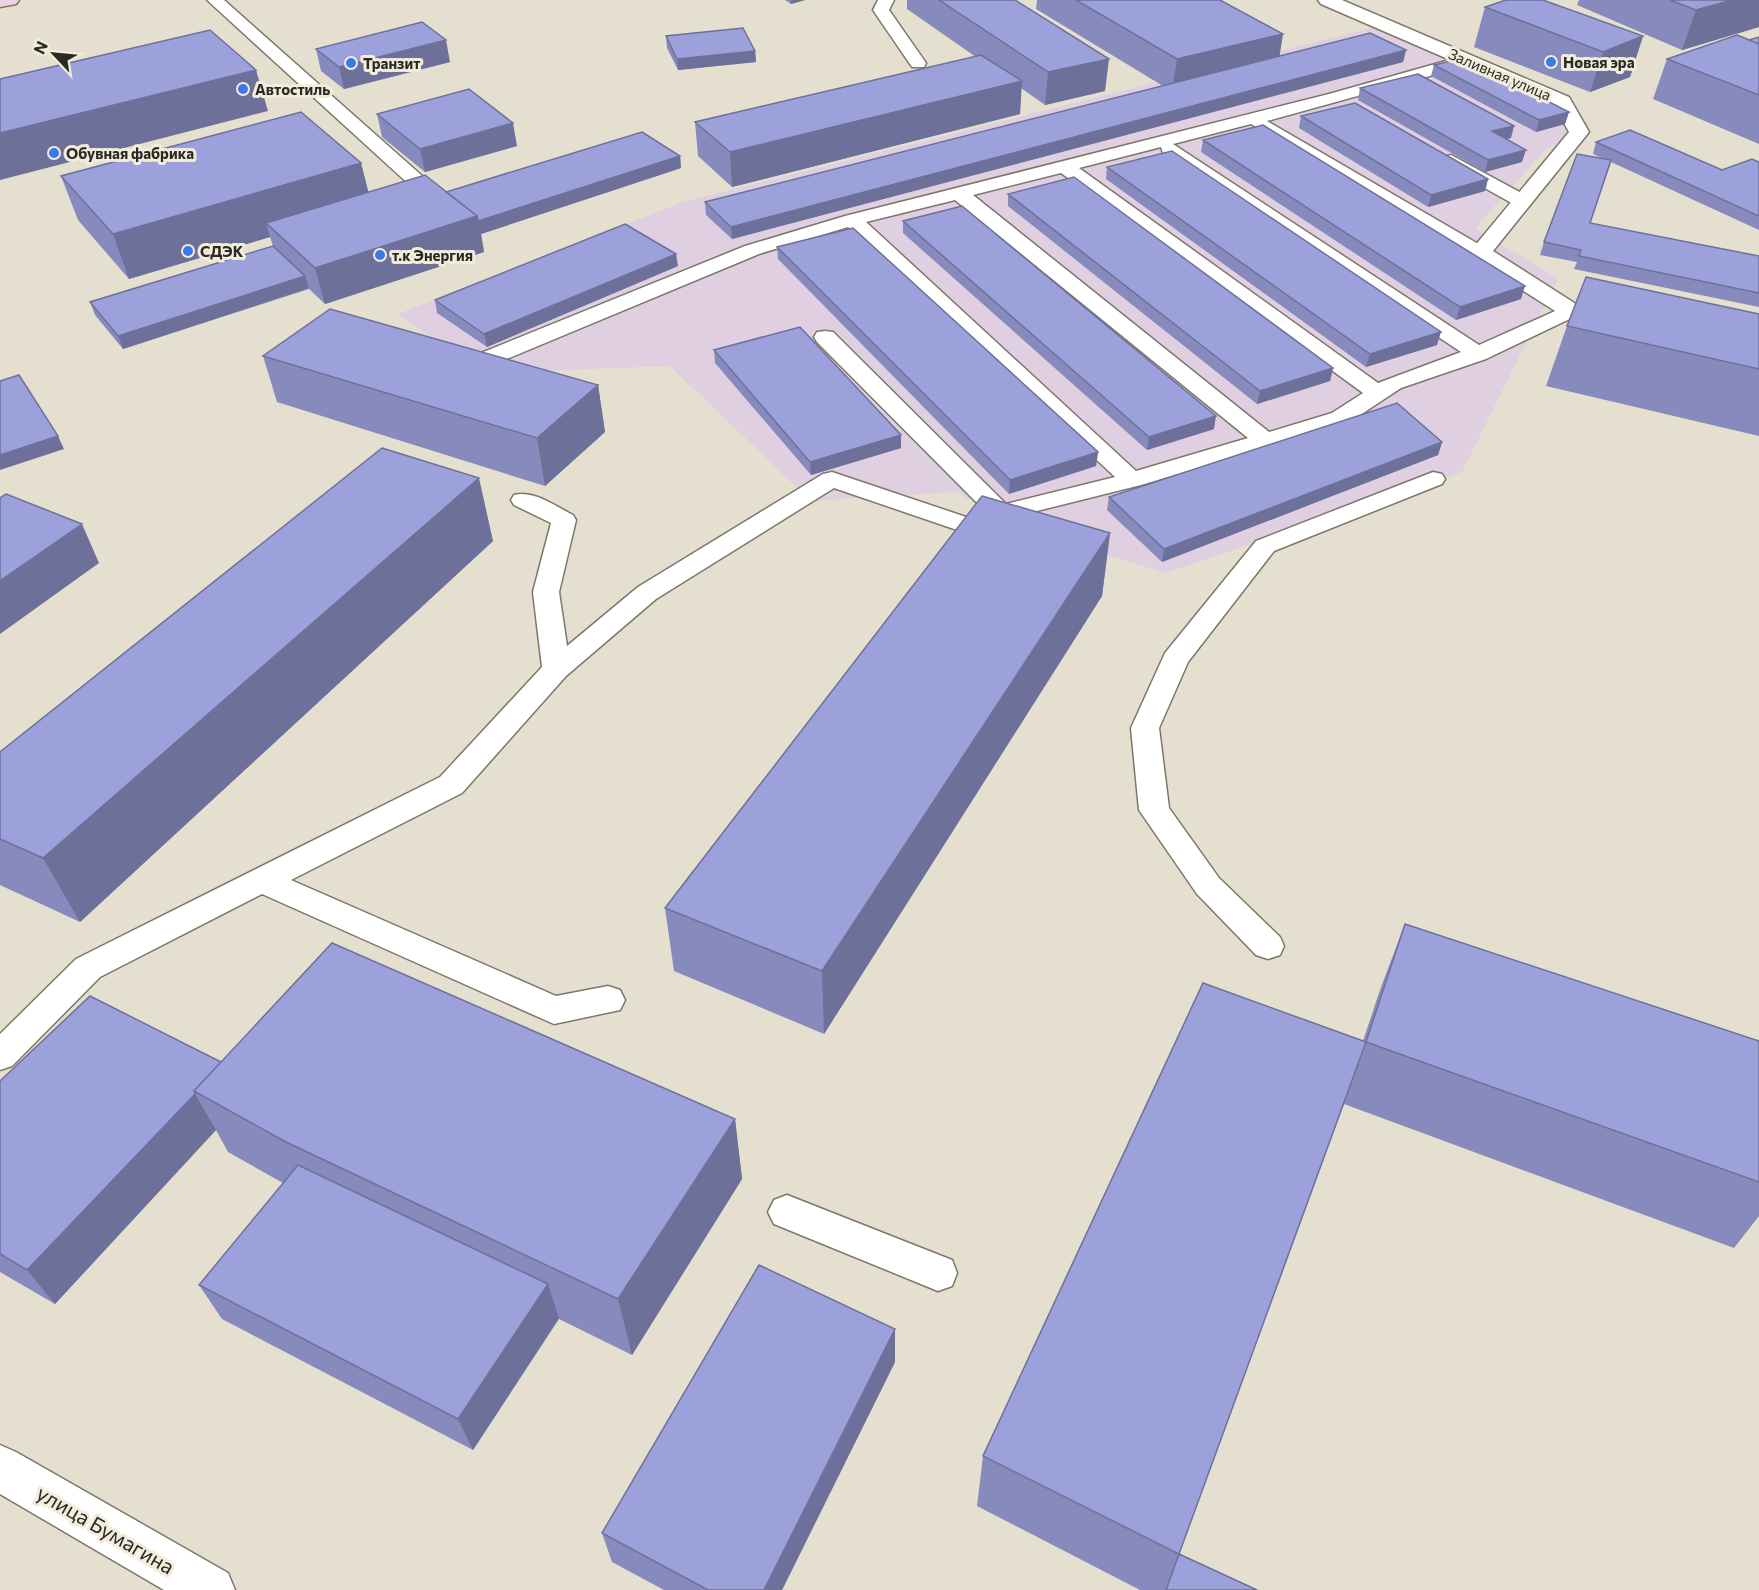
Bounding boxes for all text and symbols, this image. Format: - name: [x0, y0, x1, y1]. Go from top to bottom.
- north arrow: [24, 24, 84, 84]
- text: N: [29, 38, 51, 57]
- street label: Заливная улица: [1446, 44, 1554, 104]
- place label: Новая эра: [1563, 53, 1635, 71]
- place label: Транзит: [363, 54, 420, 72]
- marker: Новая эра: [1544, 55, 1558, 69]
- marker: Транзит: [344, 56, 358, 70]
- place label: Автостиль: [255, 80, 330, 98]
- marker: Автостиль: [236, 82, 250, 96]
- place label: Обувная фабрика: [66, 144, 194, 162]
- marker: Обувная фабрика: [47, 146, 61, 160]
- place label: СДЭК: [200, 242, 244, 260]
- marker: СДЭК: [181, 244, 195, 258]
- place label: т.к Энергия: [392, 246, 473, 264]
- marker: т.к Энергия: [373, 248, 387, 262]
- street label: улица Бумагина: [33, 1479, 179, 1579]

